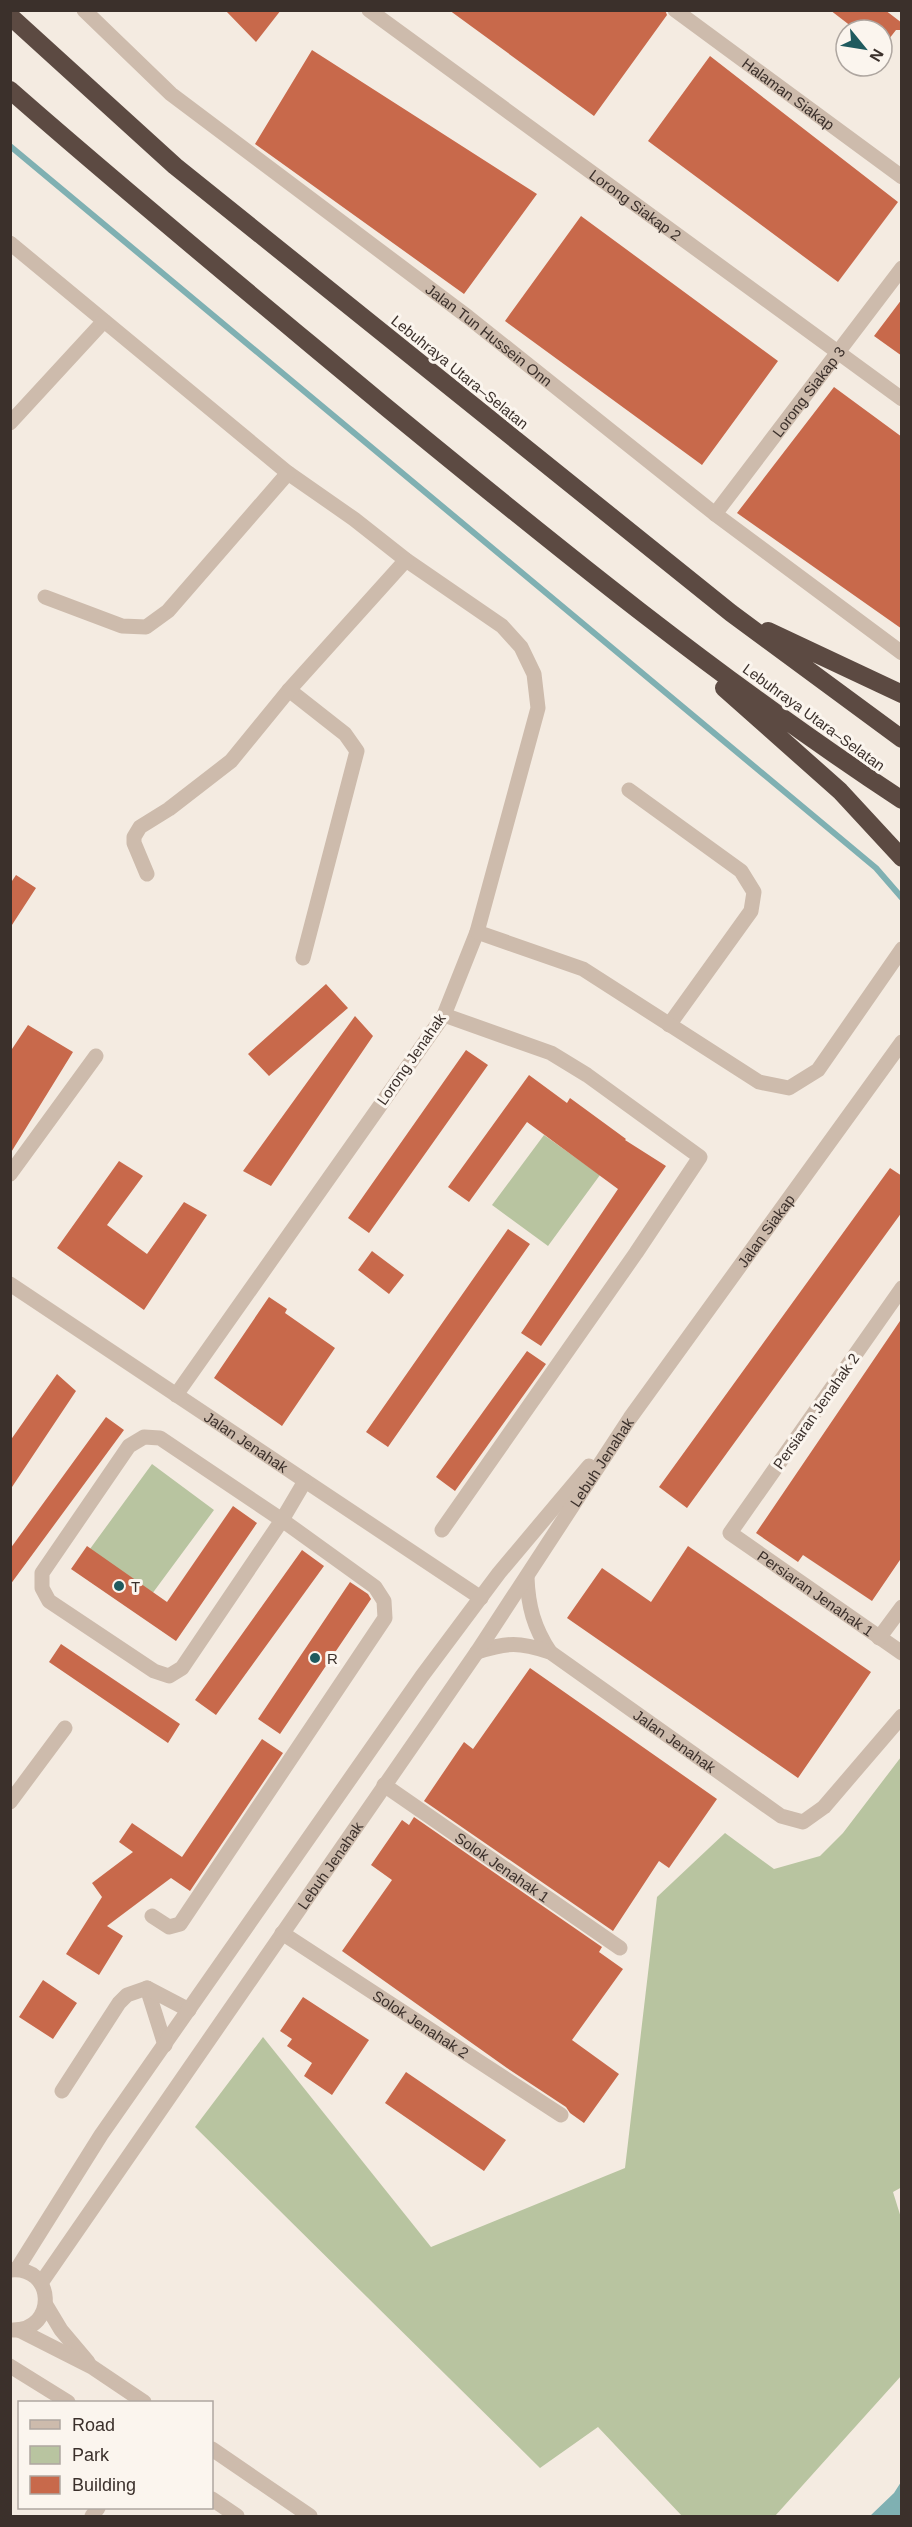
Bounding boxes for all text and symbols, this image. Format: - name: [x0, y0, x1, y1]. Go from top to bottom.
- north arrow: [834, 18, 894, 78]
- text: N: [866, 46, 887, 65]
- street label: Halaman Siakap: [739, 54, 838, 133]
- street label: Lorong Siakap 2: [586, 165, 685, 244]
- street label: Jalan Tun Hussein Onn: [423, 280, 556, 390]
- street label: Lebuhraya Utara–Selatan: [388, 312, 532, 432]
- street label: Lorong Siakap 3: [768, 343, 848, 440]
- street label: Lebuhraya Utara–Selatan: [740, 660, 888, 774]
- street label: Lorong Jenahak: [373, 1010, 449, 1108]
- street label: Jalan Siakap: [734, 1191, 798, 1270]
- street label: Persiaran Jenahak 2: [770, 1350, 862, 1472]
- street label: Jalan Jenahak: [201, 1408, 292, 1476]
- street label: Lebuh Jenahak: [566, 1414, 637, 1510]
- street label: Persiaran Jenahak 1: [755, 1547, 877, 1639]
- place label: T: [131, 1578, 140, 1595]
- marker: T: [112, 1579, 126, 1593]
- place label: R: [327, 1650, 338, 1667]
- marker: R: [308, 1651, 322, 1665]
- street label: Jalan Jenahak: [631, 1706, 720, 1776]
- street label: Lebuh Jenahak: [294, 1818, 366, 1912]
- street label: Solok Jenahak 1: [452, 1828, 553, 1905]
- street label: Solok Jenahak 2: [370, 1986, 472, 2061]
- legend: [18, 2401, 213, 2509]
- text: Road: [72, 2415, 115, 2435]
- text: Park: [72, 2445, 110, 2465]
- text: Building: [72, 2475, 136, 2495]

